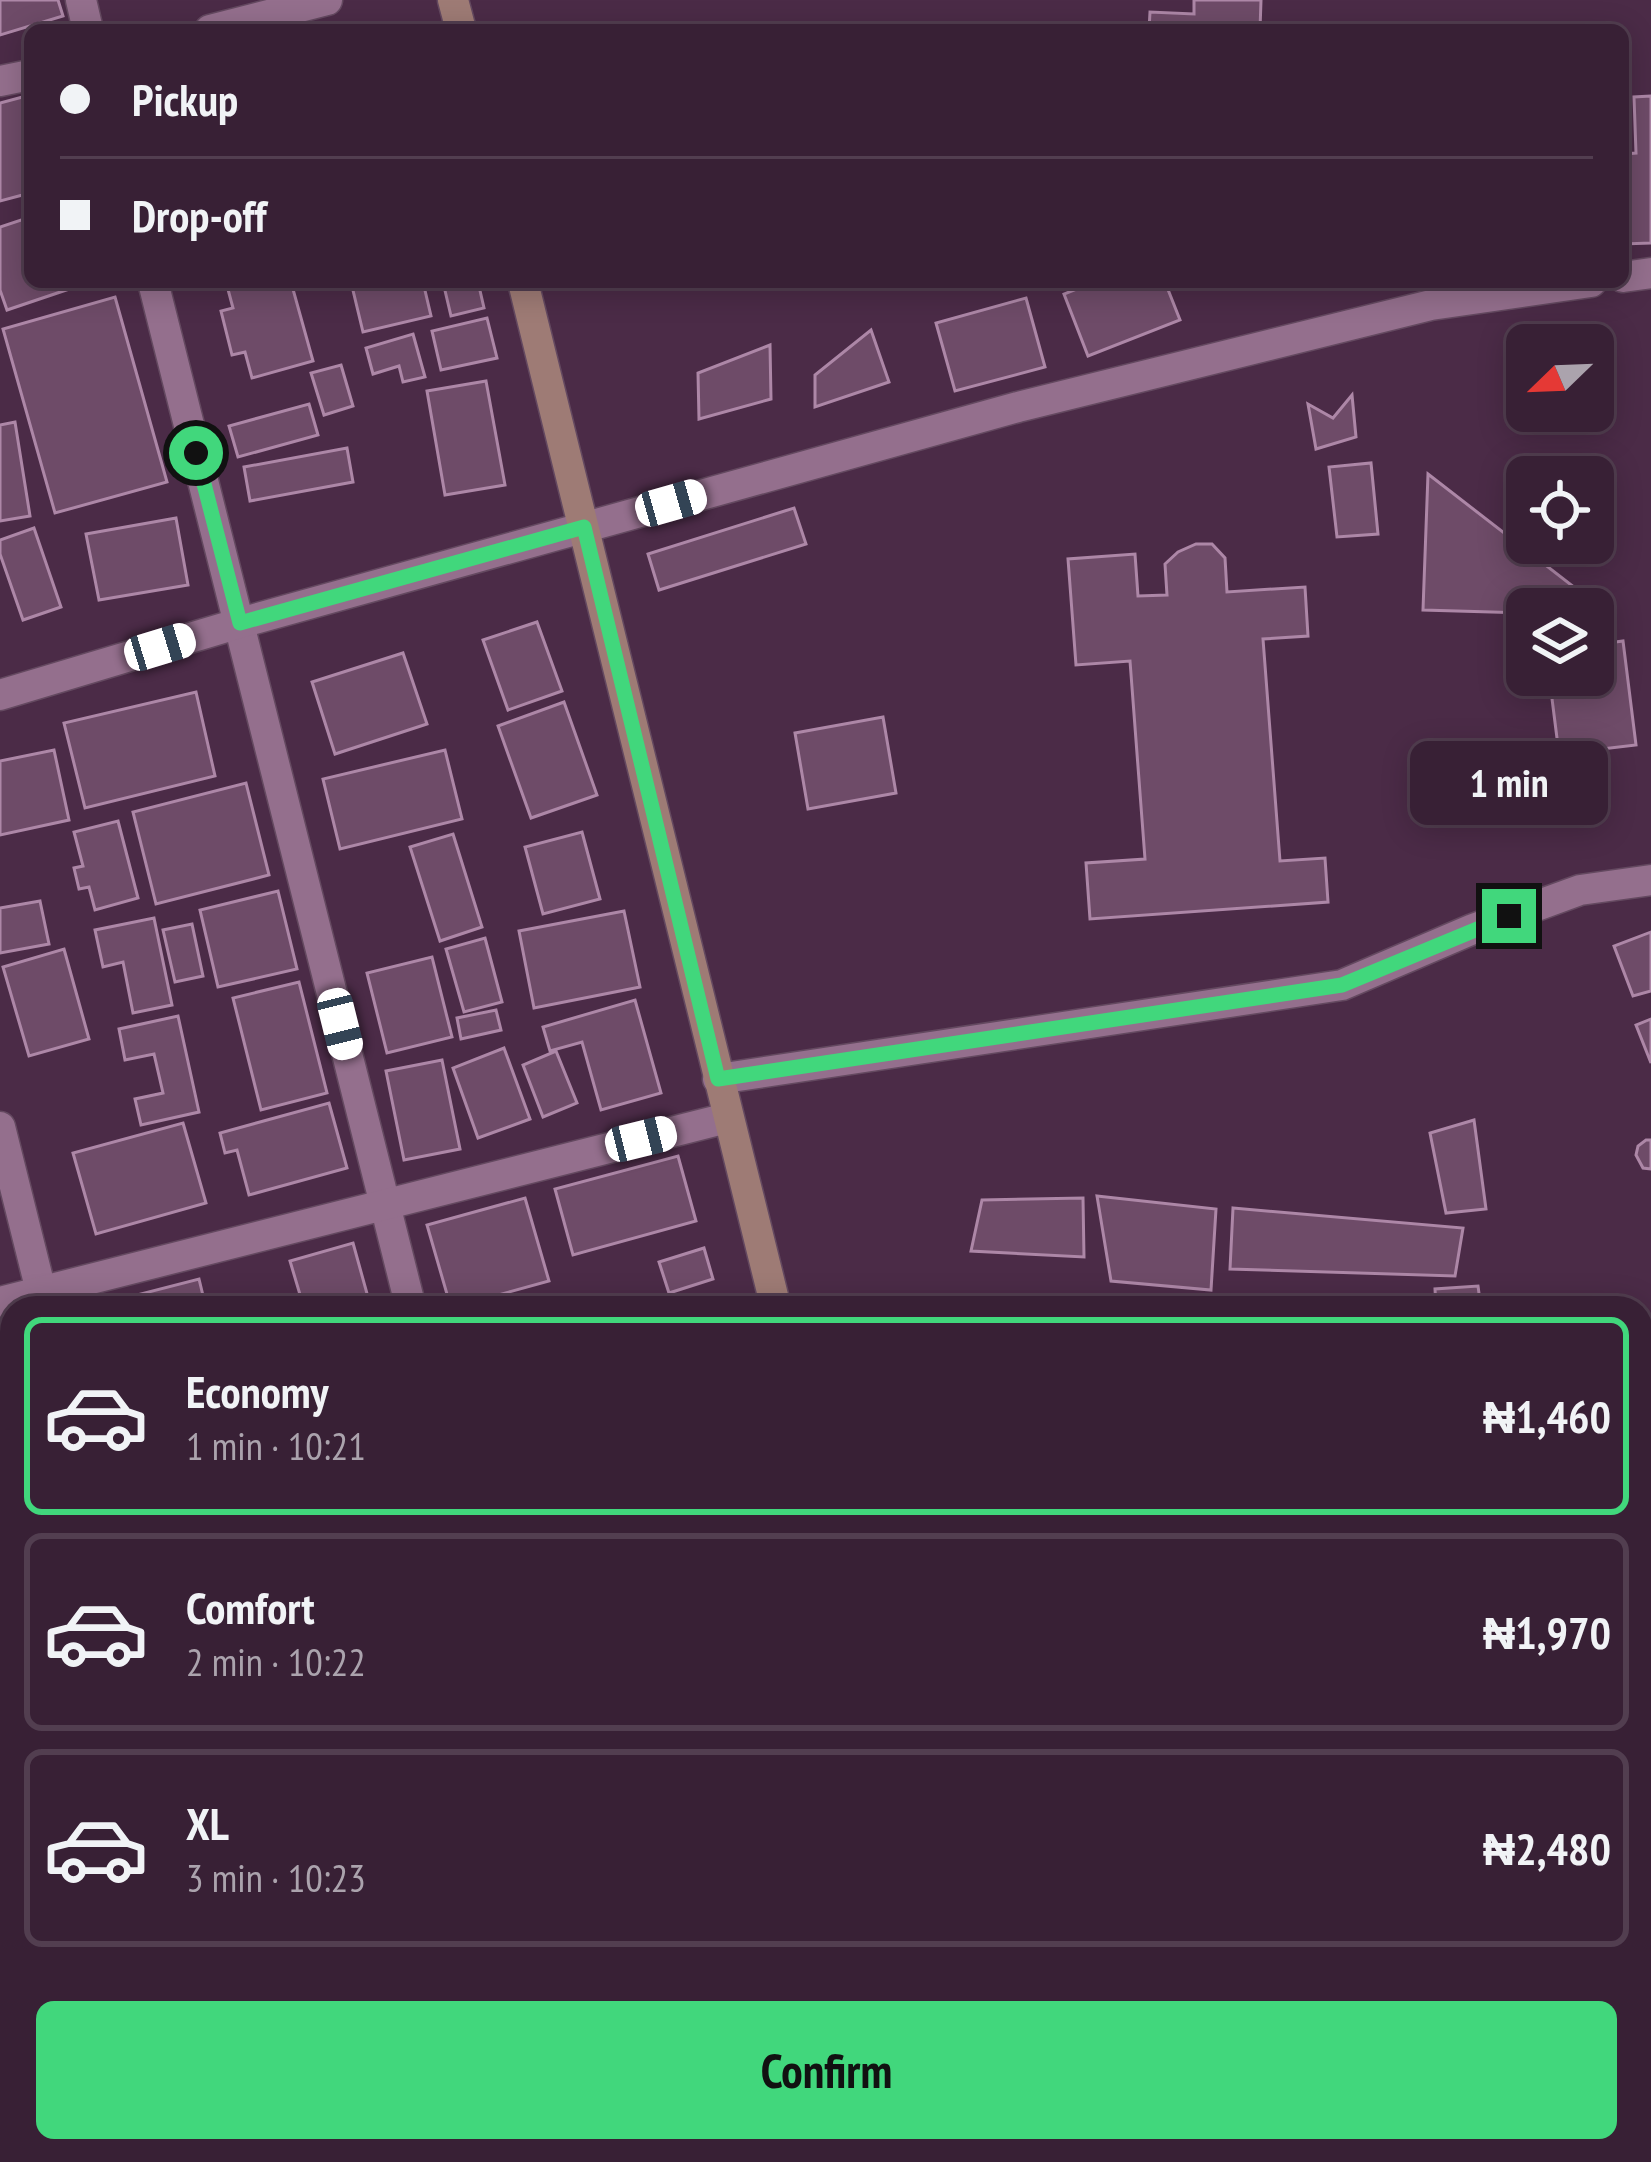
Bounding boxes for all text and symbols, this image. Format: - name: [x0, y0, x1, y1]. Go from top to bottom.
- text: Pickup: [132, 70, 238, 128]
- text: Drop-off: [132, 186, 266, 244]
- north arrow: [1506, 324, 1614, 432]
- map controls: [1506, 324, 1614, 696]
- route start: [169, 426, 223, 480]
- button: locate: [1506, 456, 1614, 564]
- car: [631, 476, 711, 530]
- button: layers: [1506, 588, 1614, 696]
- car: [120, 619, 200, 675]
- callout: 1 min: [1410, 742, 1608, 826]
- text: 1 min: [1470, 757, 1548, 808]
- route end: [1482, 889, 1536, 943]
- car: [314, 985, 366, 1063]
- car: [602, 1113, 680, 1165]
- icon: car: [42, 1362, 150, 1470]
- text: Economy: [186, 1362, 329, 1420]
- text: ₦1,460: [1483, 1387, 1611, 1445]
- text: 1 min · 10:21: [186, 1420, 366, 1471]
- icon: car: [42, 1578, 150, 1686]
- text: Comfort: [186, 1578, 315, 1636]
- text: ₦1,970: [1483, 1603, 1611, 1661]
- text: 2 min · 10:22: [186, 1636, 366, 1687]
- icon: car: [42, 1794, 150, 1902]
- text: XL: [186, 1794, 229, 1852]
- text: ₦2,480: [1483, 1819, 1611, 1877]
- text: 3 min · 10:23: [186, 1852, 366, 1903]
- button: Confirm: [36, 2001, 1617, 2139]

